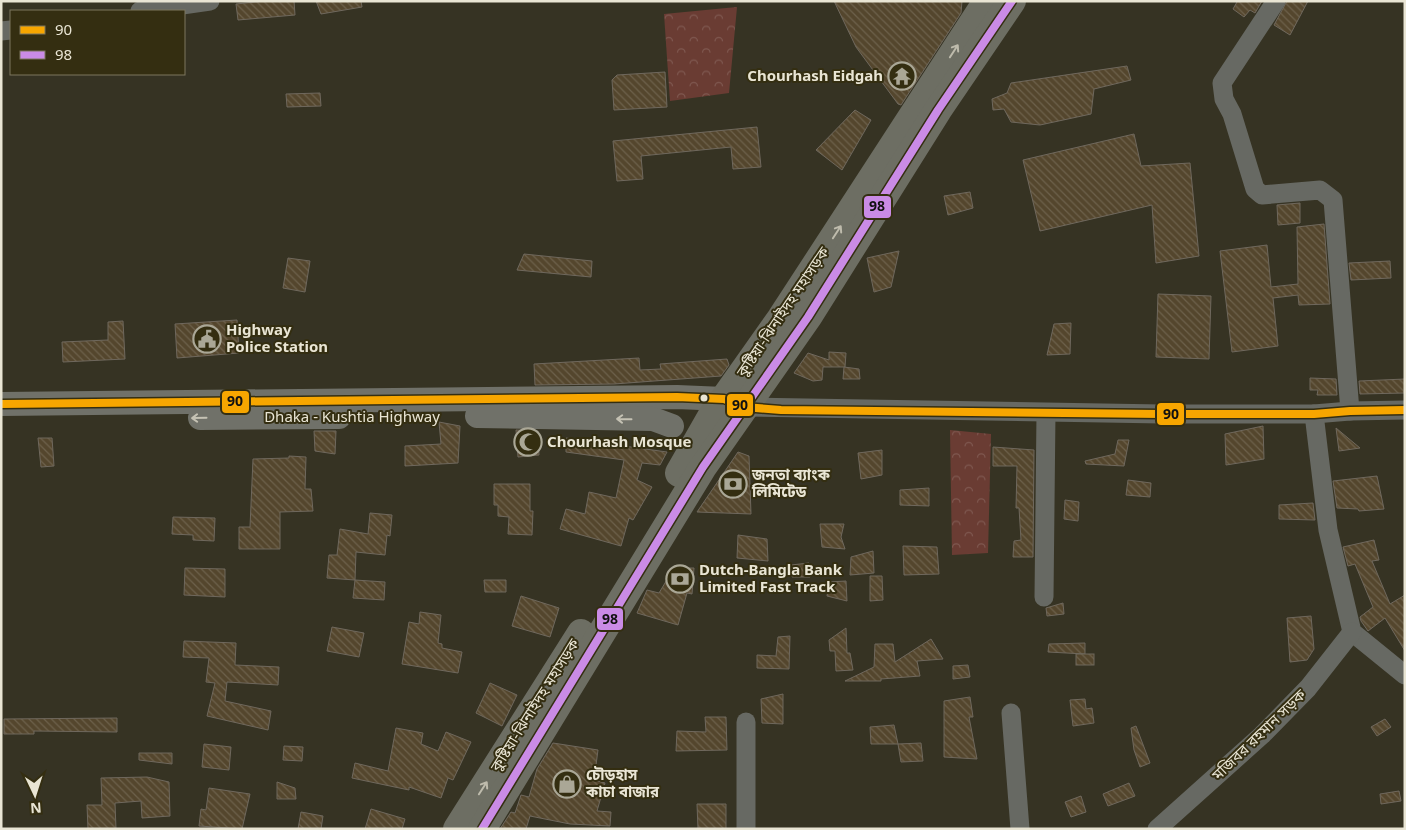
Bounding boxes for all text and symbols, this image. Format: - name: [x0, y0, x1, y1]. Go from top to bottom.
- legend: [10, 10, 185, 75]
- text: 90: [55, 19, 72, 39]
- text: 98: [55, 44, 72, 64]
- one-way arrow: [949, 45, 959, 59]
- temple icon: Chourhash Eidgah: [887, 61, 917, 91]
- place label: Chourhash Eidgah: [747, 65, 883, 85]
- line badge: 98: [863, 195, 892, 219]
- text: 98: [869, 196, 885, 215]
- one-way arrow: [832, 225, 842, 239]
- street label: কুষ্টিয়া-ঝিনাইদহ মহাসড়ক: [731, 242, 834, 381]
- place label: Highway Police Station: [226, 319, 328, 356]
- public building icon: Highway Police Station: [192, 324, 222, 354]
- line badge: 90: [221, 390, 250, 414]
- text: 90: [227, 391, 243, 410]
- unlabelled marker: [699, 393, 709, 403]
- line badge: 90: [726, 393, 754, 417]
- text: 90: [732, 395, 748, 414]
- line badge: 90: [1156, 402, 1185, 426]
- text: 90: [1163, 404, 1179, 423]
- street label: Dhaka - Kushtia Highway: [264, 406, 440, 426]
- one-way arrow: [192, 414, 208, 423]
- one-way arrow: [617, 414, 633, 423]
- mosque icon: Chourhash Mosque: [513, 427, 543, 457]
- place label: Chourhash Mosque: [547, 431, 691, 451]
- place label: জনতা ব্যাংক লিমিটেড: [751, 464, 831, 501]
- bank icon: জনতা ব্যাংক লিমিটেড: [718, 469, 748, 499]
- place label: Dutch-Bangla Bank Limited Fast Track: [699, 559, 843, 596]
- bank icon: Dutch-Bangla Bank Limited Fast Track: [665, 564, 695, 594]
- line badge: 98: [596, 607, 624, 631]
- text: 98: [602, 609, 618, 628]
- street label: কুষ্টিয়া-ঝিনাইদহ মহাসড়ক: [485, 634, 584, 775]
- street label: মজিবর রহমান সড়ক: [1206, 684, 1310, 785]
- place label: চৌড়হাস কাচা বাজার: [585, 764, 660, 801]
- shop icon: চৌড়হাস কাচা বাজার: [552, 769, 582, 799]
- north arrow: [10, 770, 60, 820]
- one-way arrow: [478, 781, 488, 795]
- text: N: [30, 799, 42, 818]

